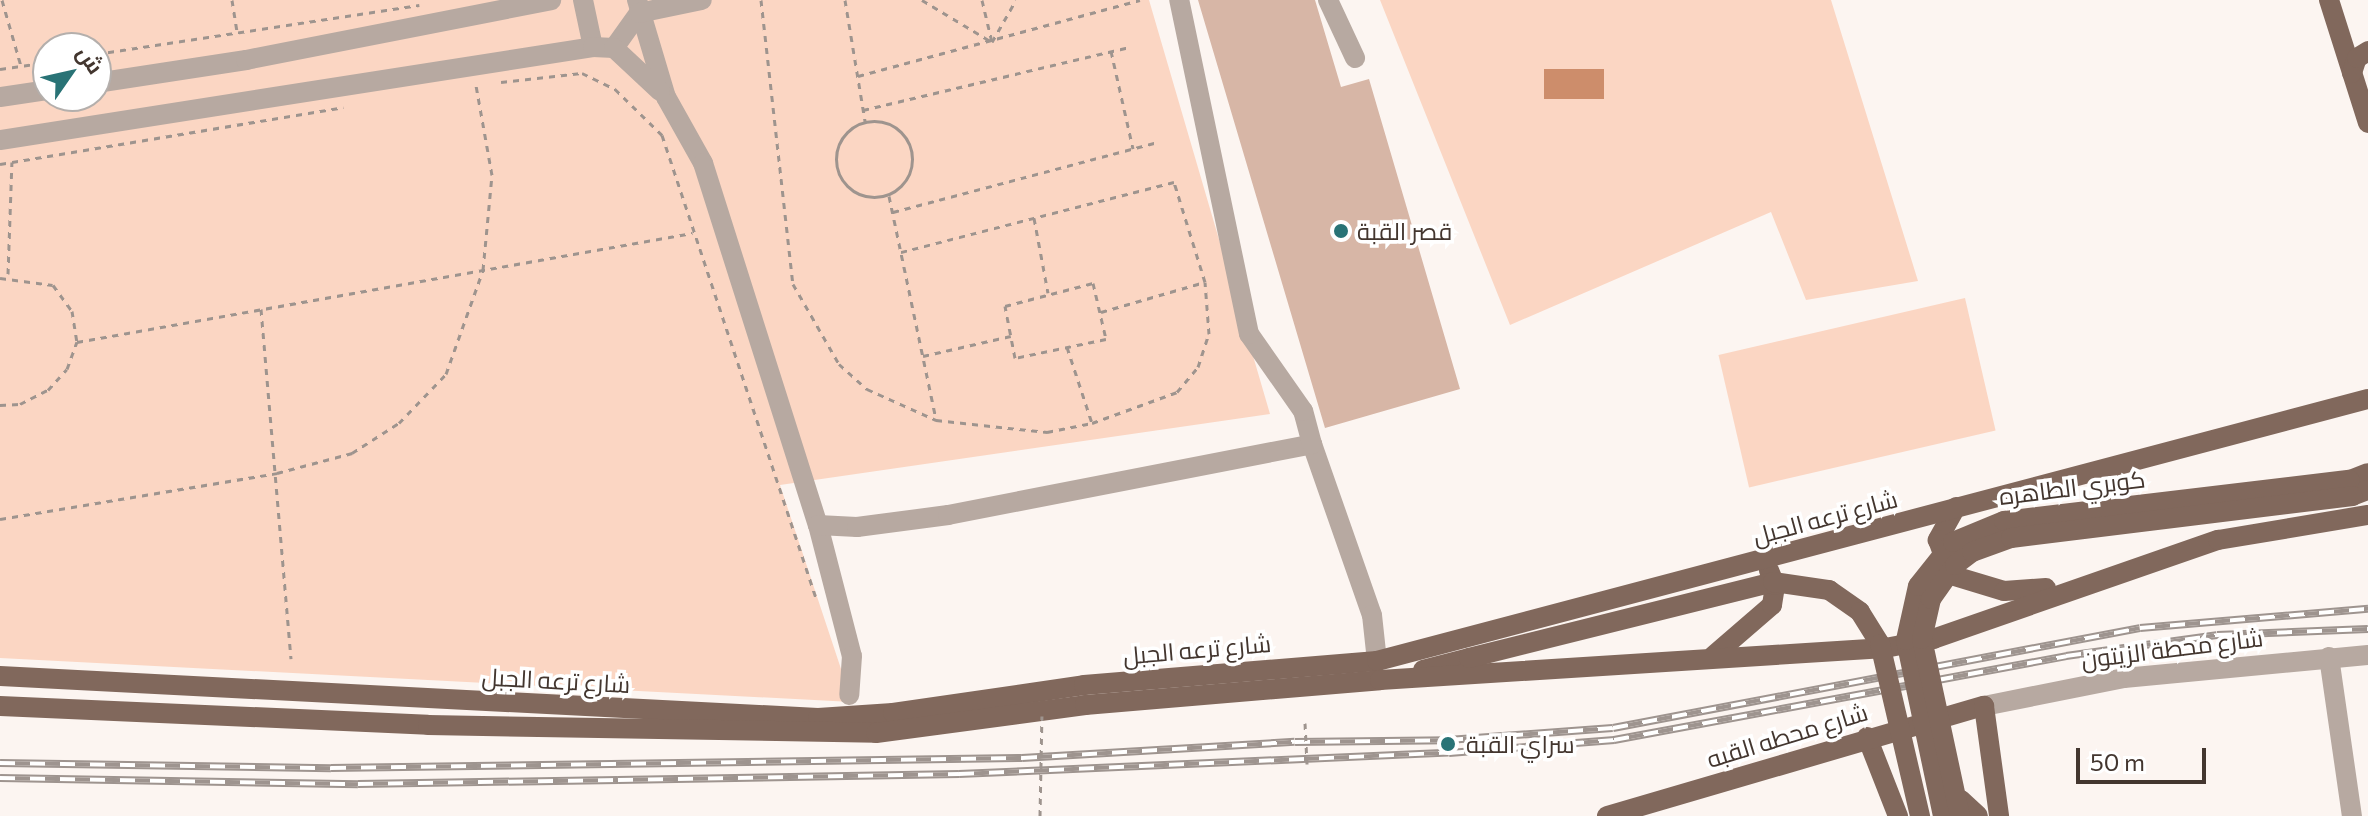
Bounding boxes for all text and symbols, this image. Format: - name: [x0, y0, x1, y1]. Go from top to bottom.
- north arrow: [32, 32, 112, 112]
- text: ش: [72, 40, 110, 79]
- place label: قصر القبة: [1357, 217, 1452, 245]
- marker: قصر القبة: [1332, 222, 1350, 240]
- street label: كوبري الطاهره: [1997, 464, 2147, 510]
- street label: شارع ترعه الجبل: [1749, 484, 1901, 550]
- street label: شارع محطة الزيتون: [2079, 623, 2265, 673]
- street label: شارع ترعه الجبل: [1122, 628, 1272, 670]
- street label: شارع ترعه الجبل: [481, 662, 631, 698]
- street label: شارع محطه القبه: [1703, 697, 1871, 773]
- place label: سراي القبة: [1466, 730, 1575, 758]
- scale bar: [2080, 732, 2210, 782]
- marker: سراي القبة: [1437, 733, 1459, 755]
- text: 50 m: [2090, 747, 2145, 776]

